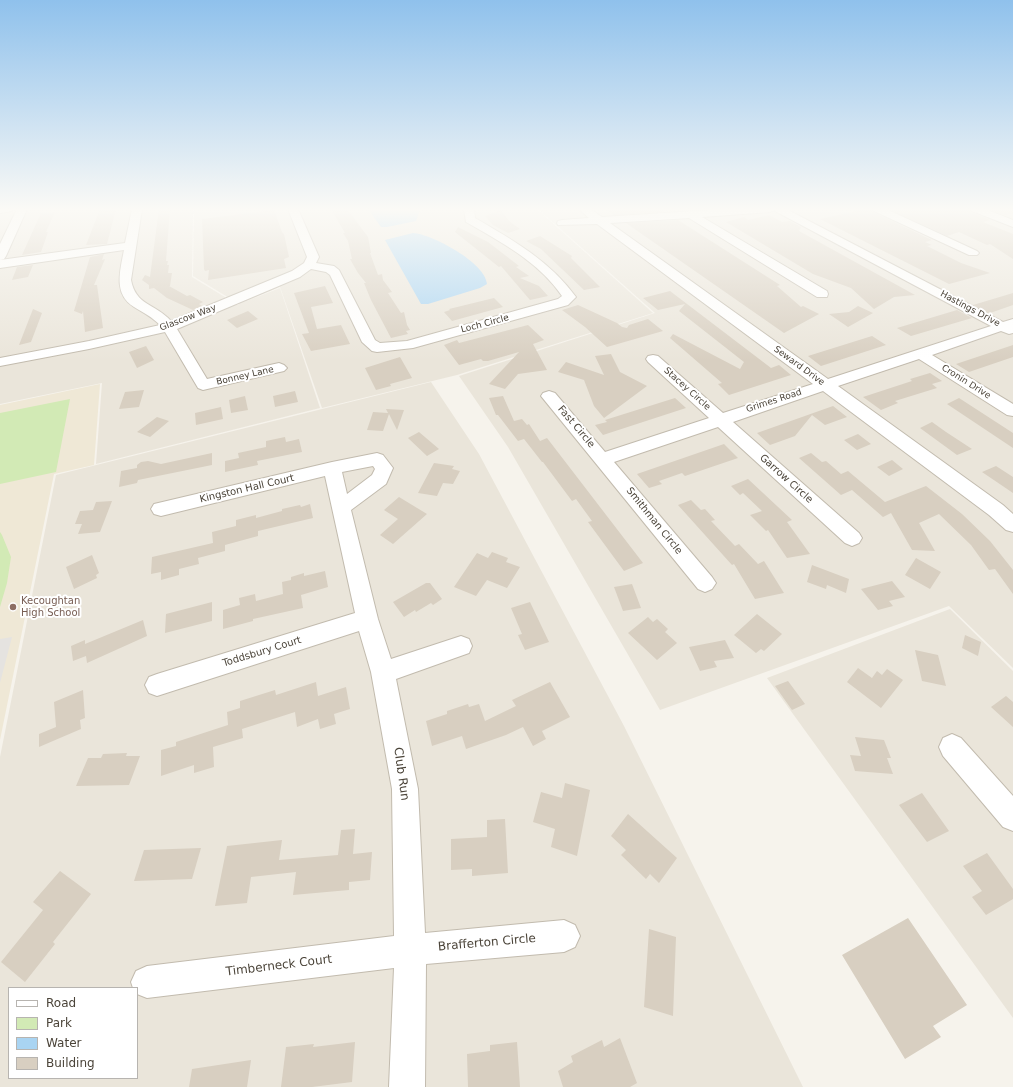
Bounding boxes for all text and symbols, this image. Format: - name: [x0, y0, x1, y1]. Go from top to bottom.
- street label: Hastings Drive: [938, 289, 1002, 329]
- street label: Glascow Way: [158, 302, 218, 334]
- street label: Loch Circle: [460, 312, 510, 336]
- street label: Seward Drive: [771, 344, 827, 388]
- street label: Cronin Drive: [939, 363, 993, 401]
- street label: Bonney Lane: [215, 364, 275, 388]
- street label: Stacey Circle: [662, 365, 712, 413]
- street label: Grimes Road: [745, 387, 803, 415]
- street label: Fast Circle: [555, 403, 597, 451]
- street label: Garrow Circle: [757, 452, 815, 506]
- street label: Kingston Hall Court: [199, 472, 295, 506]
- street label: Smithman Circle: [623, 485, 685, 557]
- place label: Kecoughtan High School: [21, 595, 80, 618]
- marker: Kecoughtan High School: [8, 602, 18, 612]
- street label: Toddsbury Court: [221, 634, 303, 670]
- street label: Club Run: [390, 746, 412, 802]
- street label: Brafferton Circle: [437, 932, 537, 954]
- street label: Timberneck Court: [225, 952, 333, 980]
- legend: [8, 987, 138, 1079]
- text: Road: [46, 996, 76, 1010]
- text: Park: [46, 1016, 72, 1030]
- text: Water: [46, 1036, 81, 1050]
- text: Building: [46, 1056, 95, 1070]

